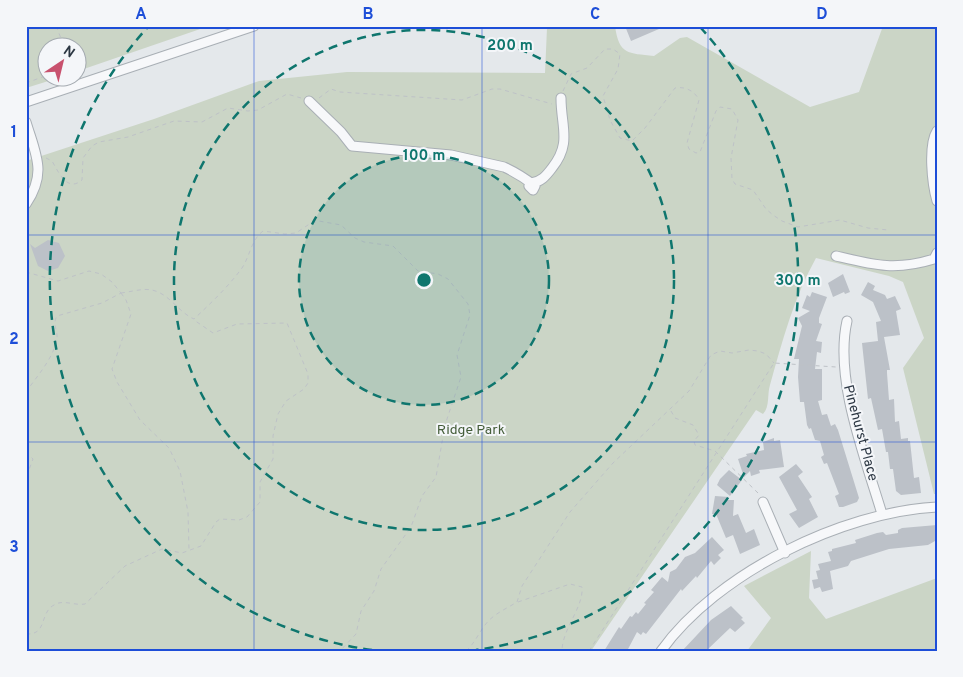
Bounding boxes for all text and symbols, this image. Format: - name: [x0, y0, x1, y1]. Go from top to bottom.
- text: A: [135, 5, 147, 25]
- text: B: [362, 5, 374, 25]
- text: C: [590, 5, 600, 25]
- text: D: [816, 5, 828, 25]
- text: 200 m: [487, 37, 533, 56]
- north arrow: [38, 38, 88, 88]
- text: N: [60, 43, 78, 62]
- text: 1: [11, 123, 17, 143]
- text: 100 m: [403, 147, 445, 166]
- centre of rings: [415, 271, 433, 289]
- text: 300 m: [775, 272, 821, 291]
- text: 2: [9, 330, 19, 350]
- street label: Pinehurst Place: [839, 383, 881, 483]
- park label: Ridge Park: [437, 422, 505, 439]
- text: 3: [9, 538, 19, 558]

